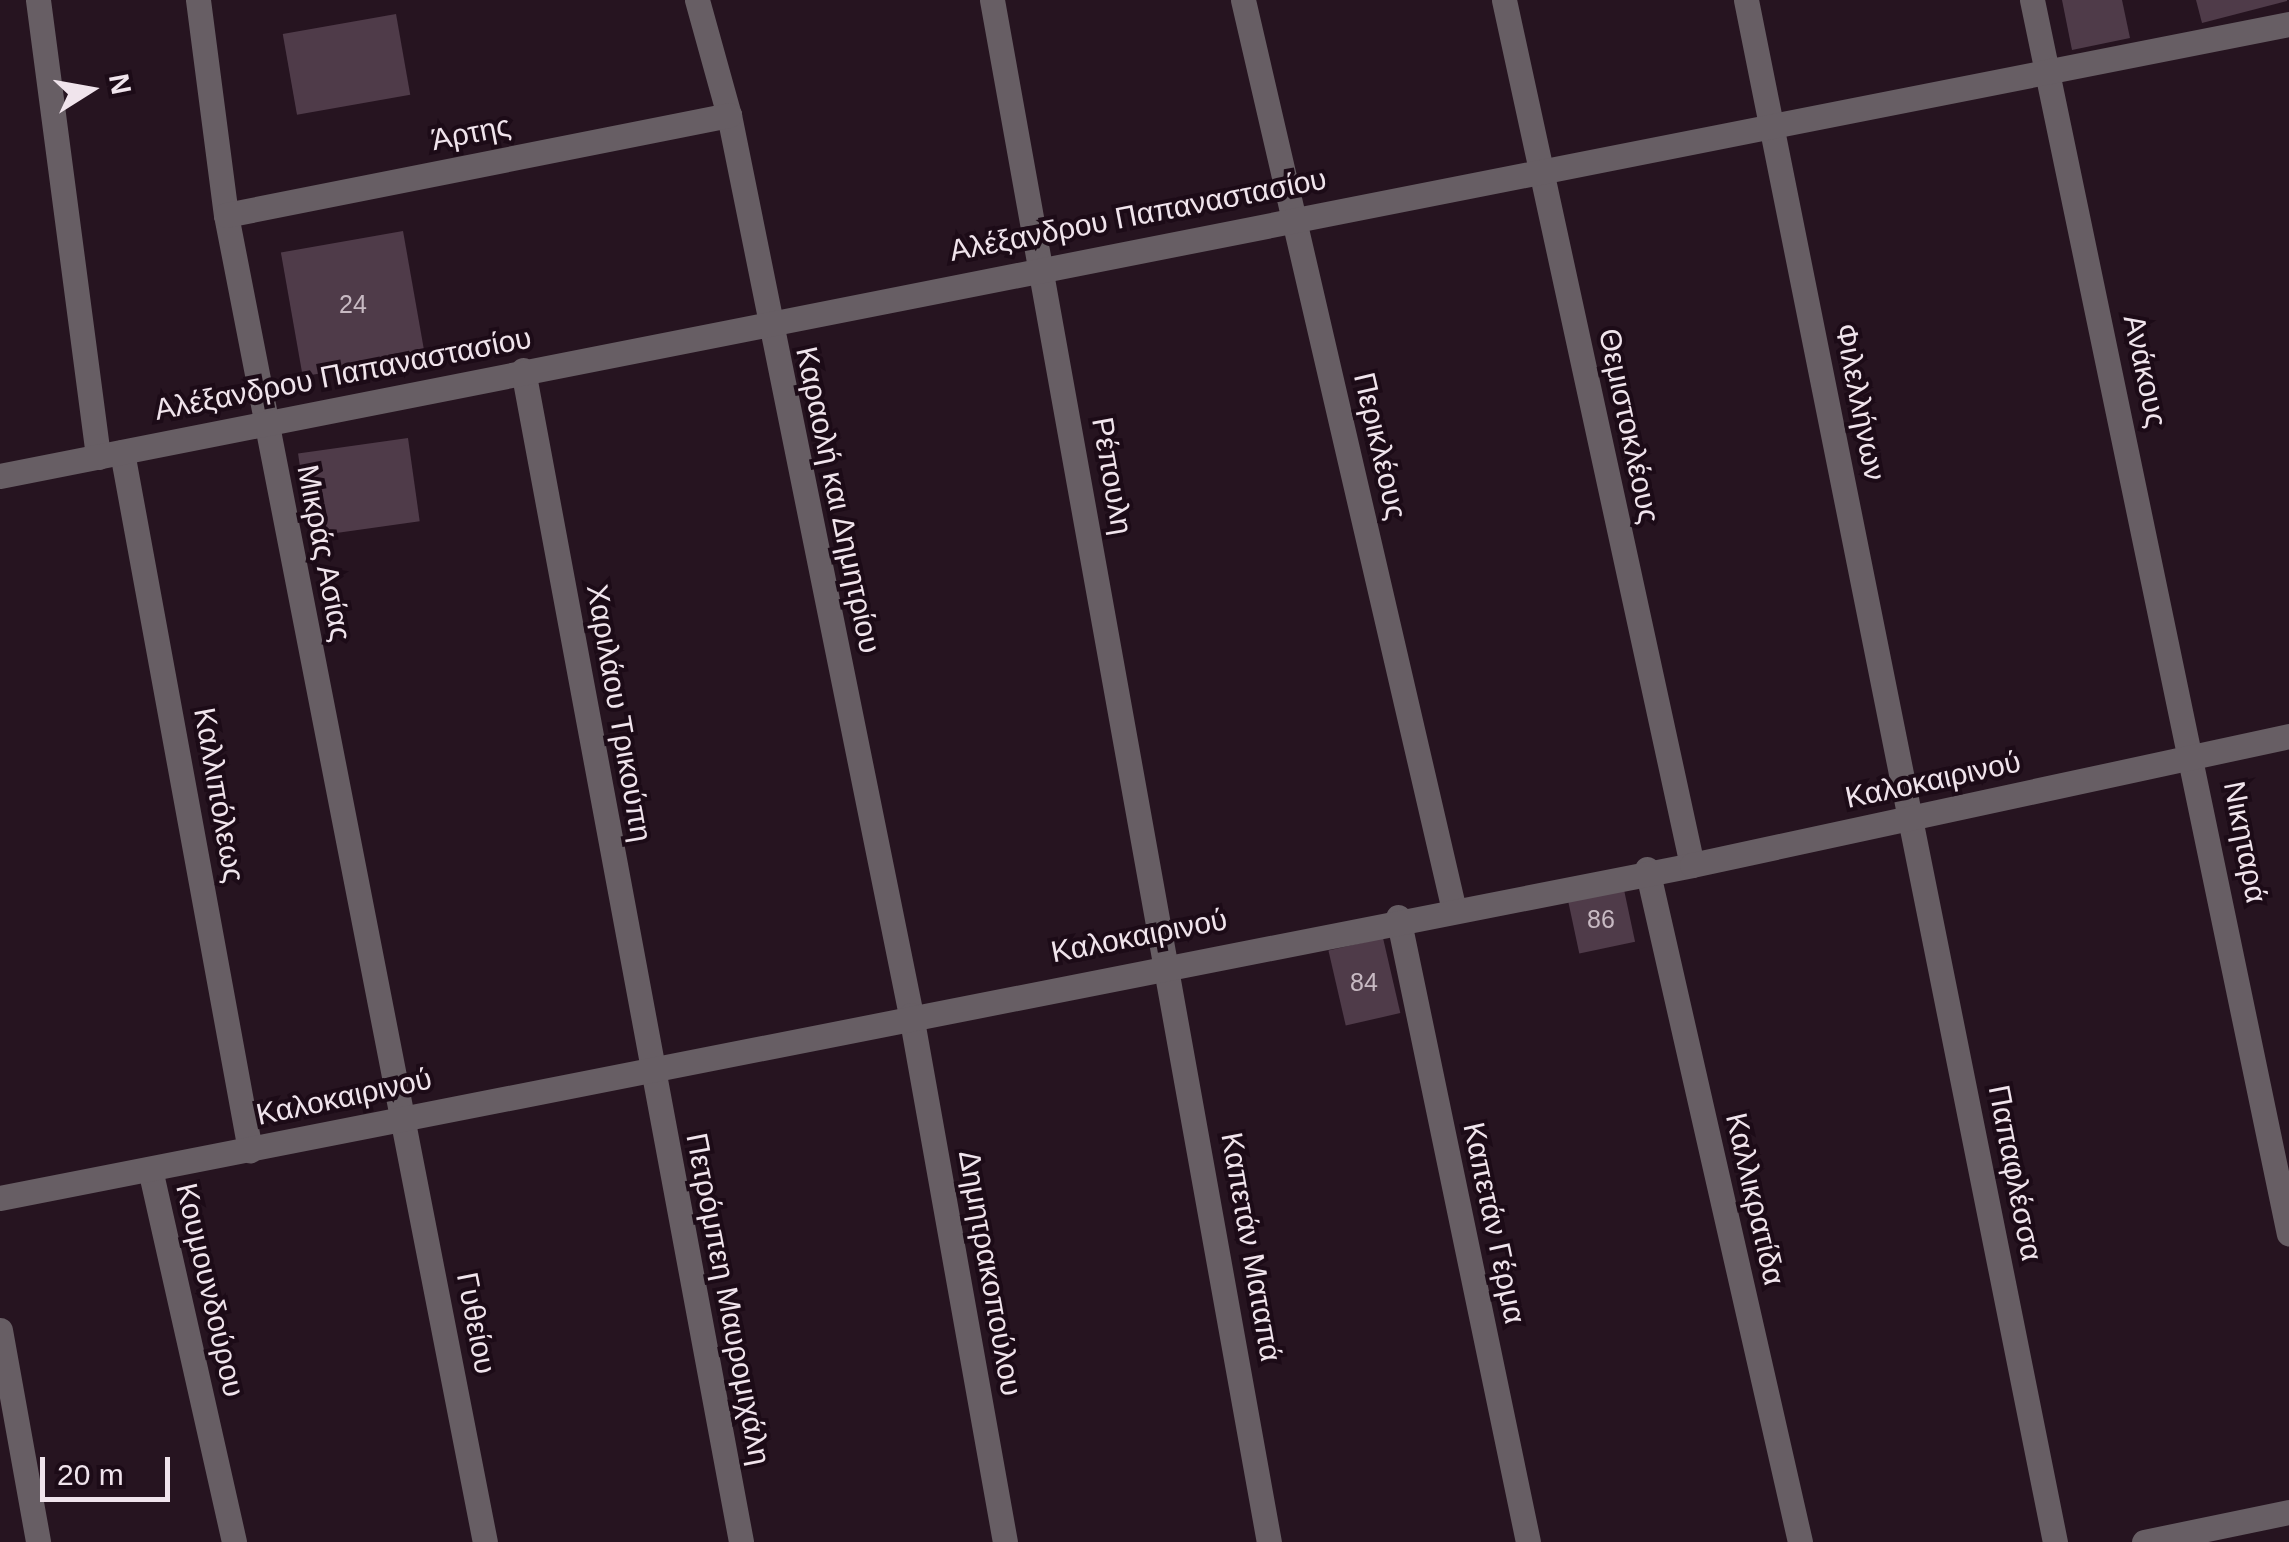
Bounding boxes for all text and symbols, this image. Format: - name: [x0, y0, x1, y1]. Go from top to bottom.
- north arrow: [40, 40, 140, 140]
- text: N: [103, 71, 137, 97]
- street label: Άρτης: [428, 108, 514, 158]
- street label: Αλέξανδρου Παπαναστασίου: [947, 161, 1329, 269]
- house number: 24: [339, 289, 367, 319]
- street label: Ανάκους: [2116, 312, 2174, 430]
- street label: Αλέξανδρου Παπαναστασίου: [152, 320, 534, 428]
- street label: Φιλελλήνων: [1827, 320, 1893, 484]
- street label: Θεμιστοκλέους: [1591, 325, 1667, 527]
- street label: Καραολή και Δημητρίου: [788, 343, 888, 657]
- street label: Περικλέους: [1346, 369, 1414, 523]
- street label: Ρέπουλη: [1084, 415, 1140, 537]
- street label: Μικράς Ασίας: [289, 461, 359, 645]
- street label: Χαριλάου Τρικούπη: [579, 581, 659, 845]
- street label: Καλλιπόλεως: [186, 705, 252, 885]
- street label: Καλοκαιρινού: [1842, 744, 2024, 816]
- street label: Νικηταρά: [2216, 778, 2274, 906]
- street label: Καλοκαιρινού: [1048, 901, 1230, 971]
- house number: 86: [1587, 904, 1615, 934]
- house number: 84: [1350, 967, 1378, 997]
- street label: Καλοκαιρινού: [253, 1061, 435, 1133]
- street label: Παπαφλέσσα: [1980, 1082, 2050, 1264]
- street label: Καλλικρατίδα: [1718, 1109, 1792, 1289]
- street label: Καπετάν Γέρμα: [1455, 1119, 1533, 1327]
- street label: Πετρόμπεη Μαυρομιχάλη: [678, 1130, 778, 1468]
- street label: Καπετάν Ματαπά: [1213, 1130, 1289, 1364]
- street label: Δημητρακοπούλου: [951, 1147, 1029, 1399]
- street label: Κουμουνδούρου: [168, 1180, 252, 1400]
- street label: Γυθείου: [449, 1269, 503, 1377]
- scale bar: [45, 1437, 175, 1499]
- text: 20 m: [57, 1458, 124, 1491]

